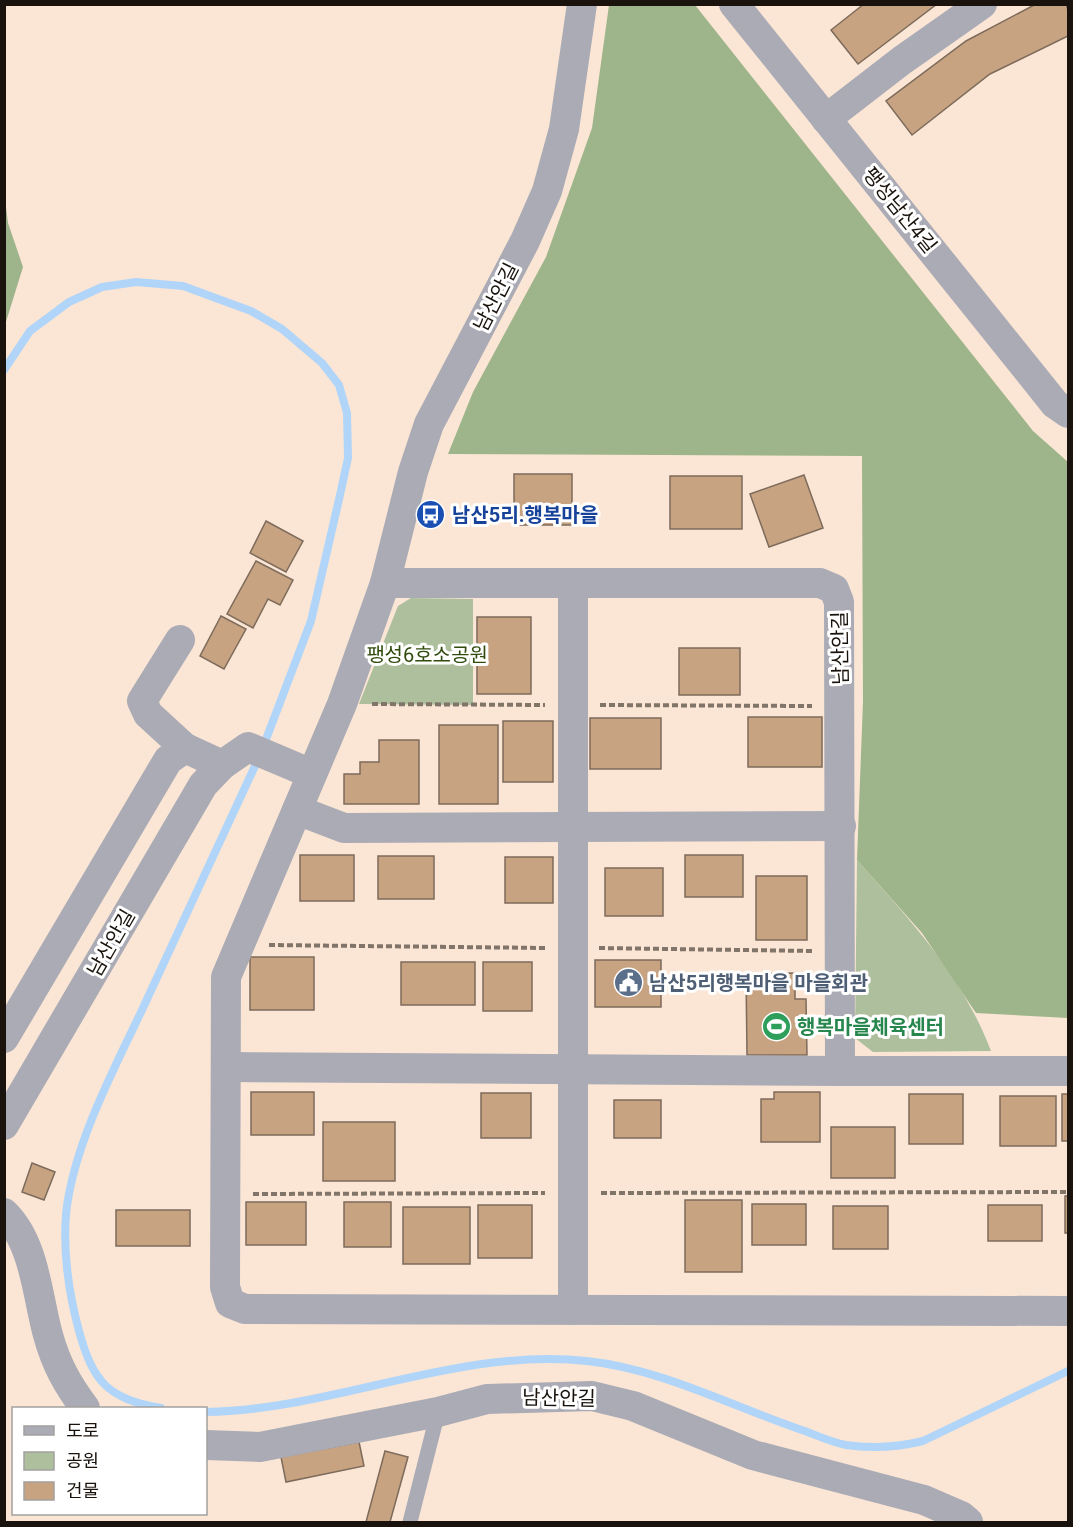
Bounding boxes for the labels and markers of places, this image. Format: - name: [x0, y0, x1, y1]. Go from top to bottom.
- bus stop icon: 남산5리.행복마을: [415, 499, 447, 531]
- place label: 남산5리.행복마을: [452, 503, 598, 527]
- public building icon: 남산5리행복마을 마을회관: [612, 967, 644, 999]
- place label: 남산5리행복마을 마을회관: [649, 971, 868, 995]
- sports icon: 행복마을체육센터: [760, 1011, 792, 1043]
- place label: 행복마을체육센터: [797, 1015, 944, 1039]

